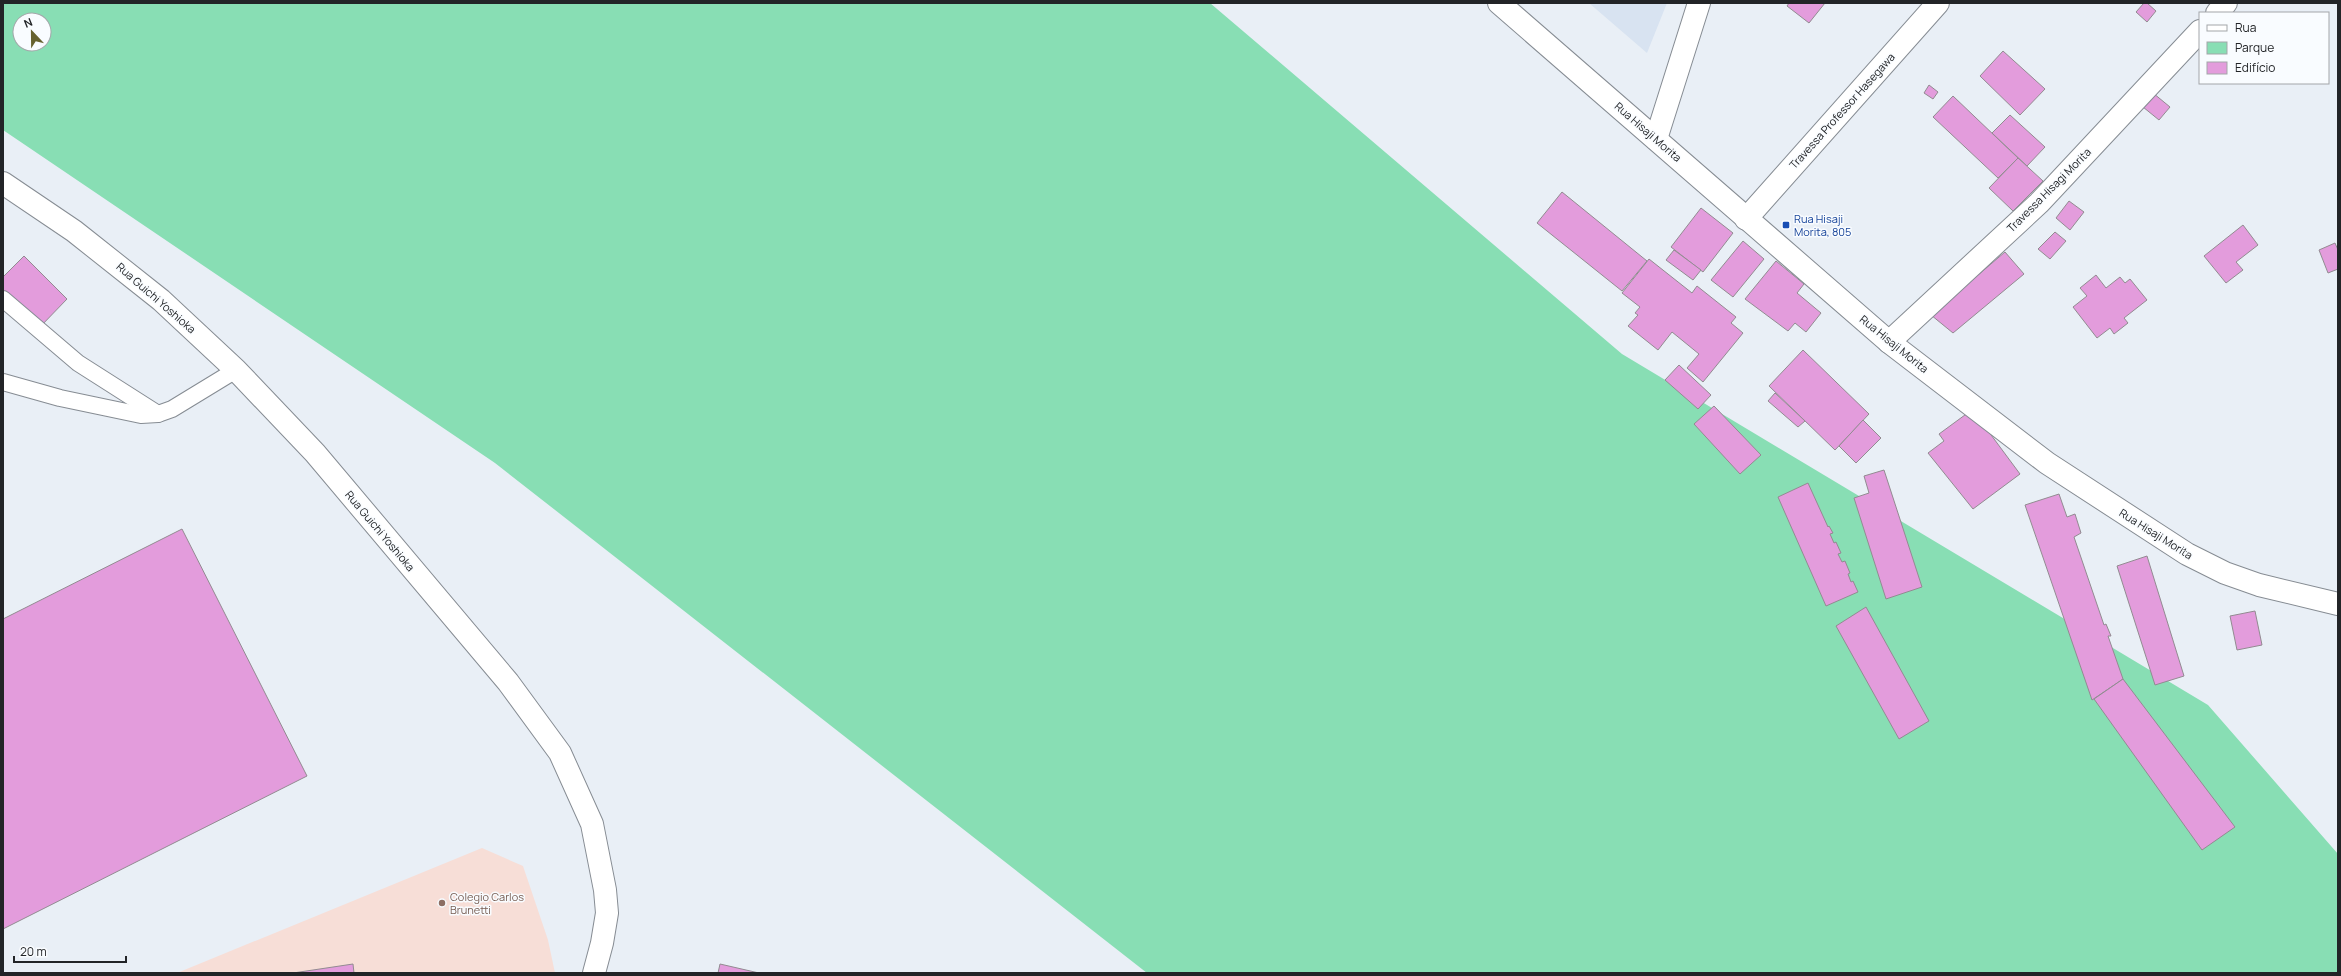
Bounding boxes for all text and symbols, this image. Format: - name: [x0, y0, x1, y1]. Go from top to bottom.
- north arrow: [12, 12, 52, 52]
- legend: [2199, 12, 2329, 84]
- text: N: [22, 14, 35, 31]
- text: Rua: [2235, 19, 2256, 36]
- text: Parque: [2235, 39, 2274, 56]
- street label: Travessa Professor Hasegawa: [1785, 49, 1898, 172]
- text: Edifício: [2235, 59, 2275, 76]
- street label: Rua Hisaji Morita: [1612, 98, 1685, 165]
- street label: Travessa Hisagi Morita: [2003, 144, 2094, 235]
- place label: Rua Hisaji Morita, 805: [1794, 211, 1851, 239]
- marker: Rua Hisaji Morita, 805: [1781, 220, 1791, 230]
- street label: Rua Guichi Yoshioka: [113, 259, 199, 336]
- street label: Rua Hisaji Morita: [1857, 311, 1932, 376]
- street label: Rua Guichi Yoshioka: [342, 487, 418, 574]
- street label: Rua Hisaji Morita: [2117, 505, 2196, 562]
- place label: Colegio Carlos Brunetti: [450, 889, 524, 917]
- marker: Colegio Carlos Brunetti: [437, 898, 447, 908]
- scale bar: [14, 938, 126, 964]
- text: 20 m: [20, 943, 47, 960]

